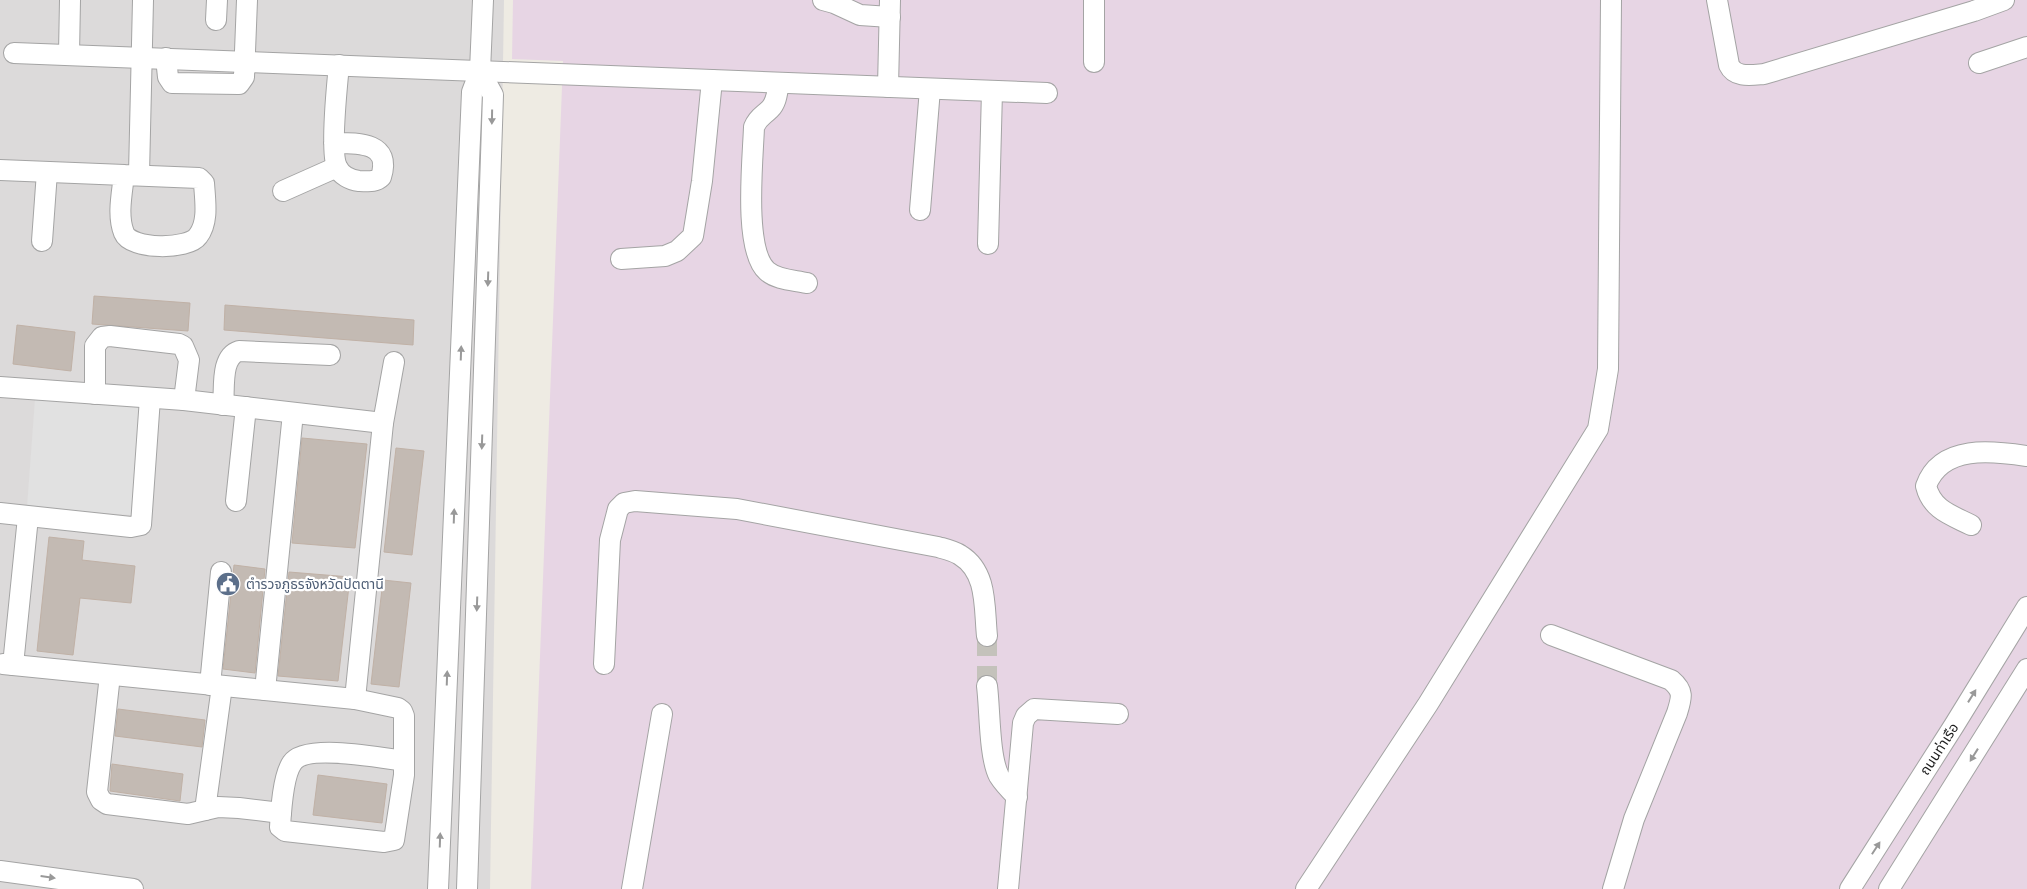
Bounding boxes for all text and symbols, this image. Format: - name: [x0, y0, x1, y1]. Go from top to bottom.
- one-way arrow: [488, 109, 496, 125]
- one-way arrow: [483, 272, 491, 288]
- one-way arrow: [457, 345, 465, 361]
- one-way arrow: [478, 434, 486, 450]
- one-way arrow: [450, 507, 458, 523]
- public building icon: ตำรวจภูธรจังหวัดปัตตานี: [215, 571, 241, 597]
- place label: ตำรวจภูธรจังหวัดปัตตานี: [246, 576, 384, 593]
- one-way arrow: [473, 596, 481, 612]
- one-way arrow: [443, 670, 451, 686]
- one-way arrow: [1968, 689, 1977, 703]
- street label: ถนนท่าเรือ: [1916, 720, 1962, 778]
- one-way arrow: [1969, 748, 1978, 761]
- one-way arrow: [436, 832, 444, 848]
- one-way arrow: [1871, 841, 1881, 855]
- one-way arrow: [41, 874, 57, 882]

